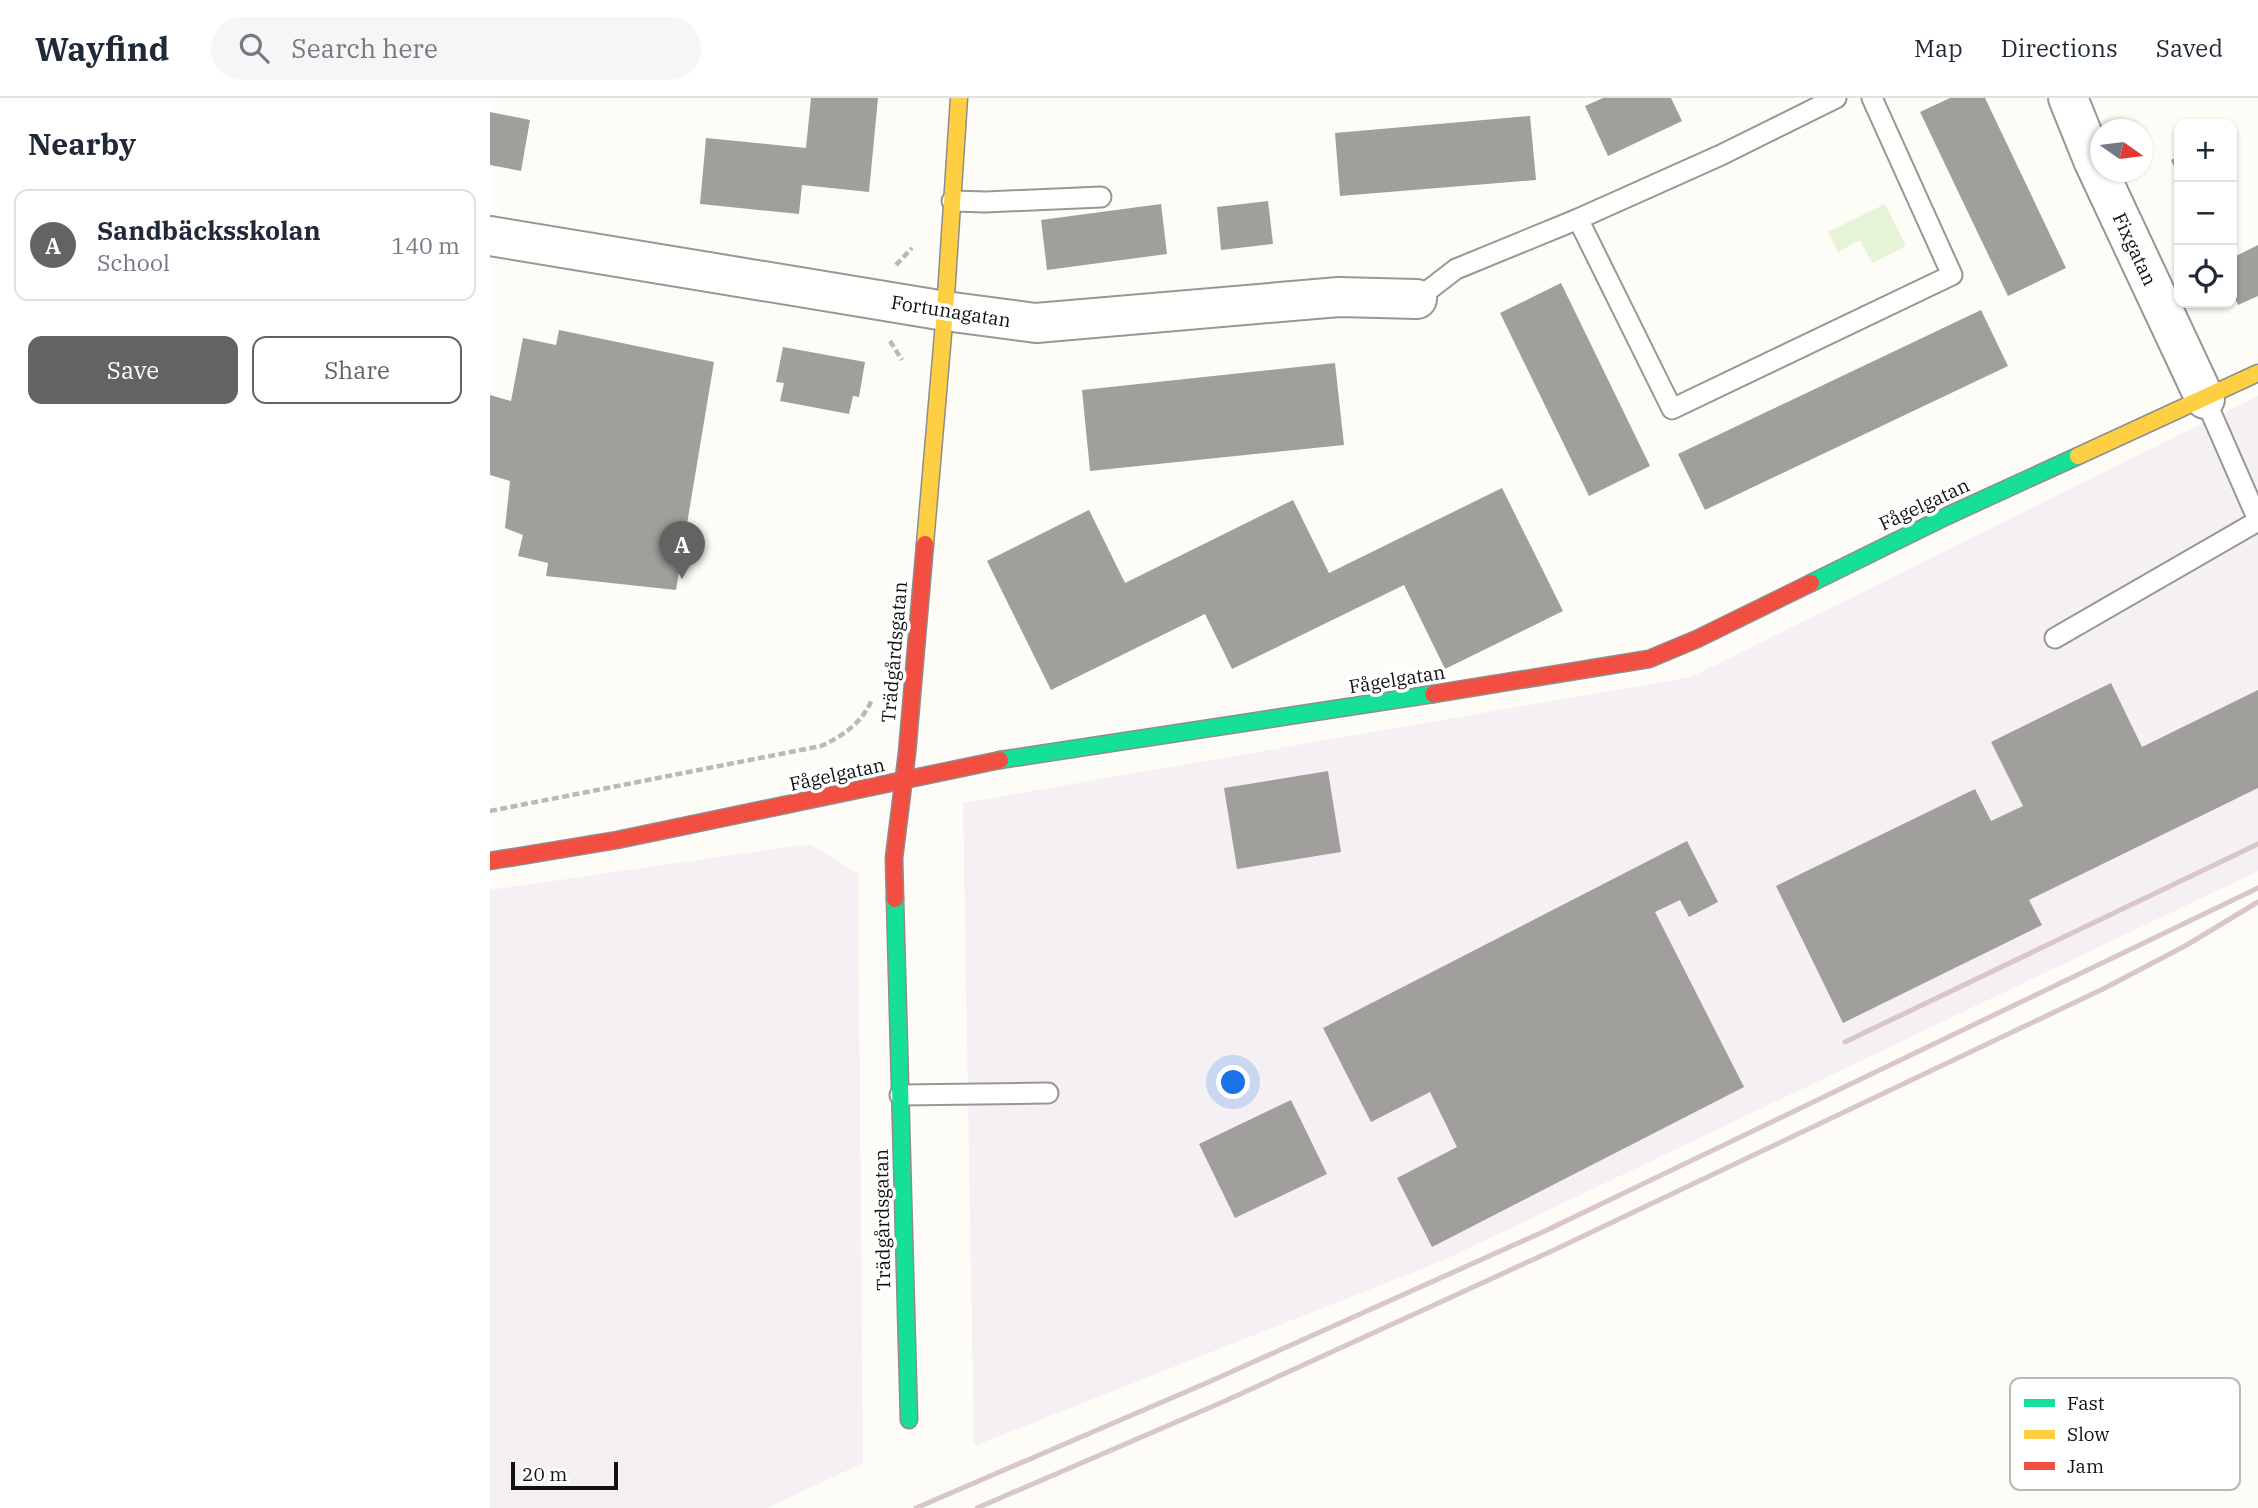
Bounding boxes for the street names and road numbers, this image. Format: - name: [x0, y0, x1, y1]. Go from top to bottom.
- street label: Fixgatan: [2108, 209, 2162, 289]
- street label: Fortunagatan: [889, 290, 1013, 332]
- street label: Fågelgatan: [1875, 473, 1973, 535]
- street label: Trädgårdsgatan: [876, 580, 912, 724]
- street label: Fågelgatan: [1347, 660, 1447, 698]
- street label: Fågelgatan: [787, 752, 887, 796]
- street label: Trädgårdsgatan: [869, 1149, 895, 1291]

